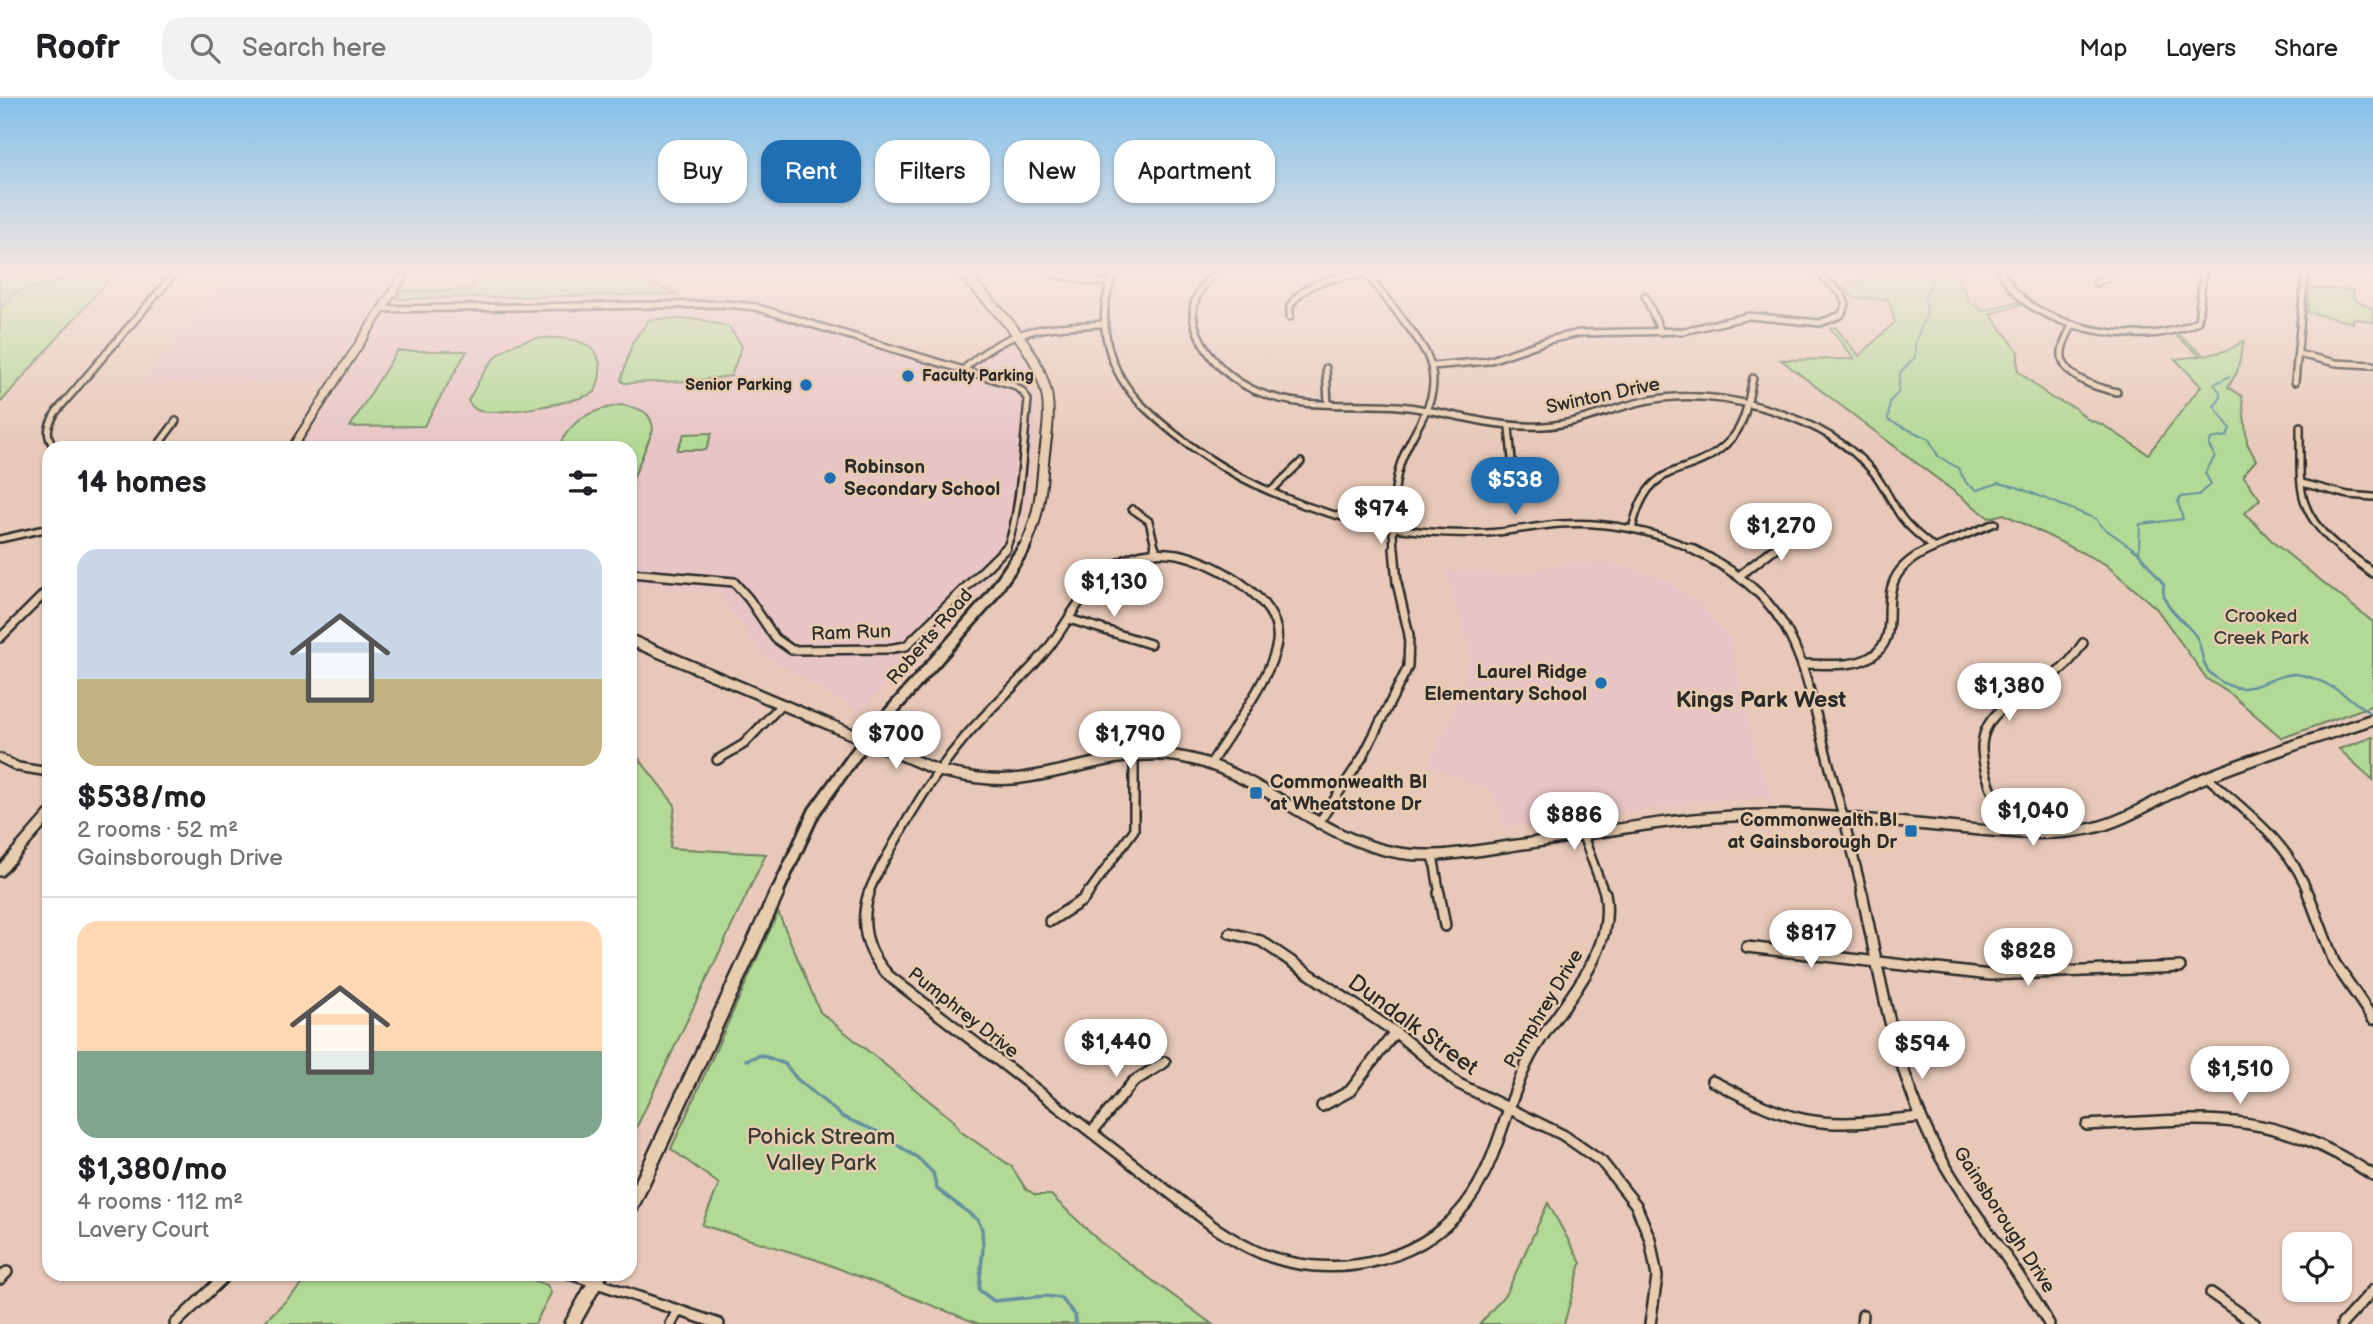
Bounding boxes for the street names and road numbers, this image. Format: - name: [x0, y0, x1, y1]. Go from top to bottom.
- street label: Swinton Drive: [1544, 373, 1662, 419]
- street label: Roberts Road: [882, 584, 978, 690]
- street label: Ram Run: [811, 620, 891, 646]
- street label: Pumphrey Drive: [1500, 945, 1588, 1073]
- street label: Pumphrey Drive: [903, 963, 1023, 1063]
- street label: Dundalk Street: [1342, 968, 1484, 1082]
- street label: Gainsborough Drive: [1948, 1142, 2060, 1298]

